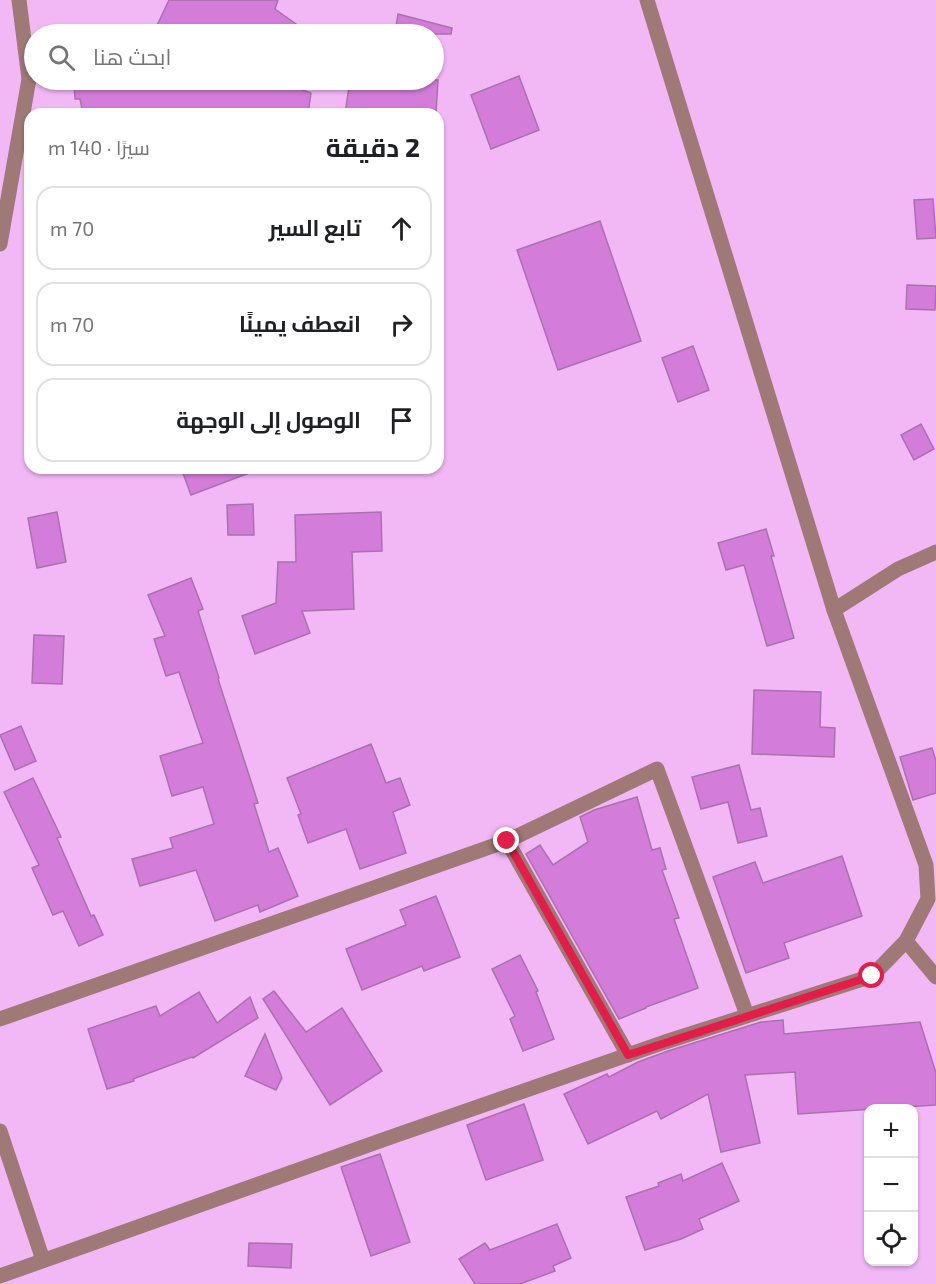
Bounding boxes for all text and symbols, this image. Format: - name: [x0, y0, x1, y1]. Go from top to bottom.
- search box: [24, 24, 444, 90]
- icon: search: [45, 41, 78, 74]
- text: ابحث هنا: [93, 43, 171, 69]
- text: 2 دقيقة: [326, 131, 420, 162]
- text: سيرًا · 140 m: [48, 135, 150, 159]
- icon: ahead: [385, 212, 418, 245]
- text: تابع السير: [269, 214, 361, 240]
- text: 70 m: [50, 216, 94, 240]
- icon: right: [385, 308, 418, 341]
- text: انعطف يمينًا: [239, 310, 361, 336]
- text: 70 m: [50, 312, 94, 336]
- icon: arrive: [385, 404, 418, 437]
- text: الوصول إلى الوجهة: [176, 406, 361, 432]
- route end: [493, 827, 519, 853]
- route start: [858, 962, 884, 988]
- map controls: [864, 1104, 918, 1266]
- button: +: [864, 1104, 918, 1158]
- button: −: [864, 1158, 918, 1212]
- button: locate: [864, 1212, 918, 1266]

